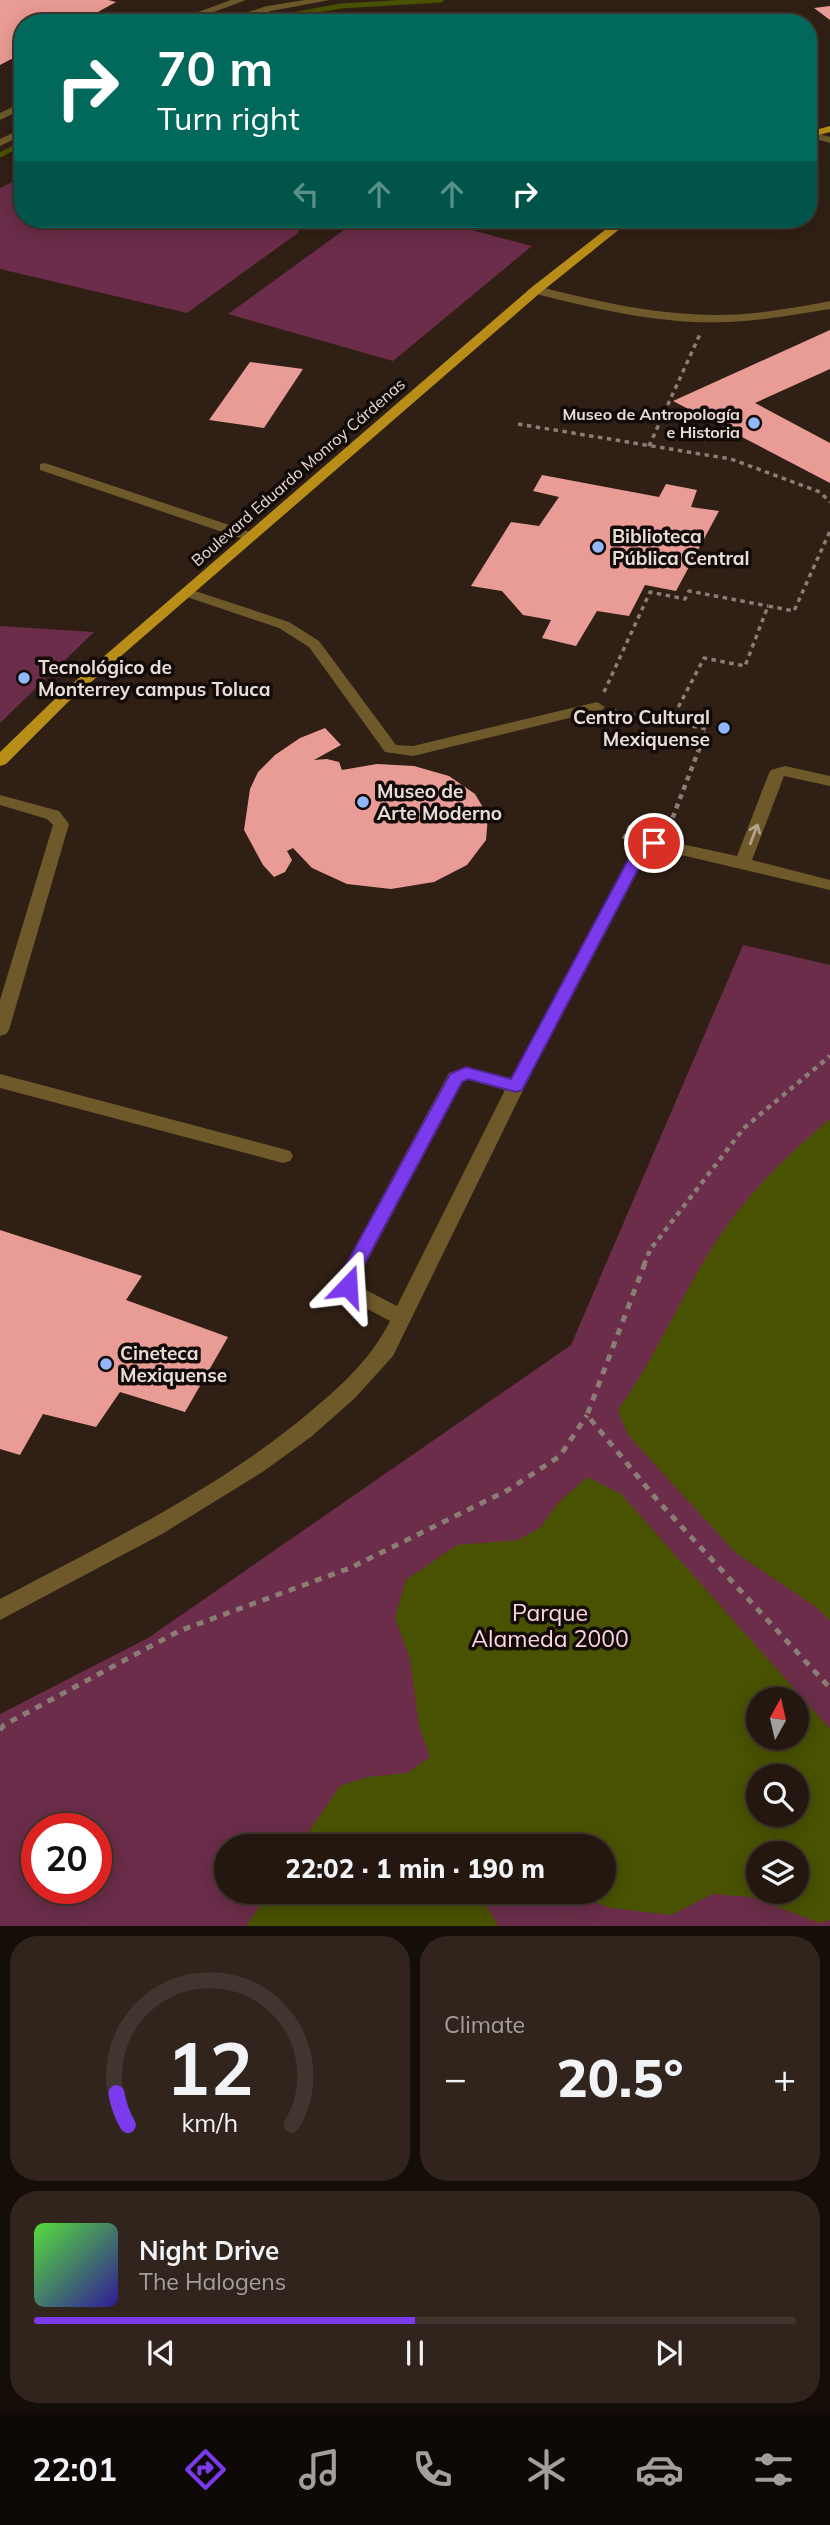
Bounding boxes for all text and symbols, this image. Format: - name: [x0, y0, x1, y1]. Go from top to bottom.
- text: 70 m: [157, 37, 273, 98]
- icon: right: [42, 42, 133, 133]
- text: Turn right: [157, 98, 300, 138]
- icon: left: [287, 175, 325, 213]
- icon: ahead: [360, 175, 398, 213]
- icon: ahead: [433, 175, 471, 213]
- icon: right: [506, 175, 544, 213]
- street label: Boulevard Eduardo Monroy Cárdenas: [187, 374, 409, 570]
- place label: Museo de Antropología e Historia: [562, 404, 740, 442]
- marker: Museo de Antropología e Historia: [746, 415, 762, 431]
- place label: Biblioteca Pública Central: [612, 524, 750, 570]
- marker: Biblioteca Pública Central: [590, 539, 606, 555]
- place label: Tecnológico de Monterrey campus Toluca: [38, 655, 271, 701]
- marker: Tecnológico de Monterrey campus Toluca: [16, 670, 32, 686]
- place label: Centro Cultural Mexiquense: [573, 705, 710, 751]
- marker: Centro Cultural Mexiquense: [716, 720, 732, 736]
- place label: Museo de Arte Moderno: [377, 779, 502, 825]
- marker: Museo de Arte Moderno: [355, 794, 371, 810]
- pin: [624, 813, 684, 873]
- icon: arrive: [635, 824, 673, 862]
- one-way arrow: [749, 824, 761, 846]
- position arrow: [311, 1249, 385, 1323]
- place label: Cineteca Mexiquense: [120, 1341, 227, 1387]
- marker: Cineteca Mexiquense: [98, 1356, 114, 1372]
- park label: Parque Alameda 2000: [471, 1598, 629, 1653]
- north arrow: [746, 1687, 808, 1750]
- map controls: [746, 1687, 809, 1904]
- button: search: [746, 1764, 809, 1827]
- speed limit sign: 20: [21, 1813, 112, 1904]
- button: layers: [746, 1841, 809, 1904]
- text: 22:02 · 1 min · 190 m: [285, 1852, 545, 1885]
- text: Climate: [444, 2010, 525, 2039]
- text: 12: [166, 2022, 254, 2113]
- text: 20.5°: [556, 2045, 684, 2110]
- text: −: [444, 2054, 467, 2102]
- text: +: [773, 2054, 796, 2102]
- text: km/h: [182, 2106, 238, 2137]
- text: Night Drive: [139, 2234, 279, 2267]
- text: The Halogens: [139, 2267, 286, 2296]
- icon: previous: [142, 2334, 180, 2372]
- icon: pause: [396, 2334, 434, 2372]
- icon: next: [650, 2334, 688, 2372]
- icon: directions: [181, 2445, 230, 2494]
- icon: music: [295, 2445, 344, 2494]
- icon: phone: [408, 2445, 457, 2494]
- icon: climate: [522, 2445, 571, 2494]
- icon: car: [635, 2445, 684, 2494]
- icon: filters: [749, 2445, 798, 2494]
- text: 22:01: [32, 2449, 117, 2489]

